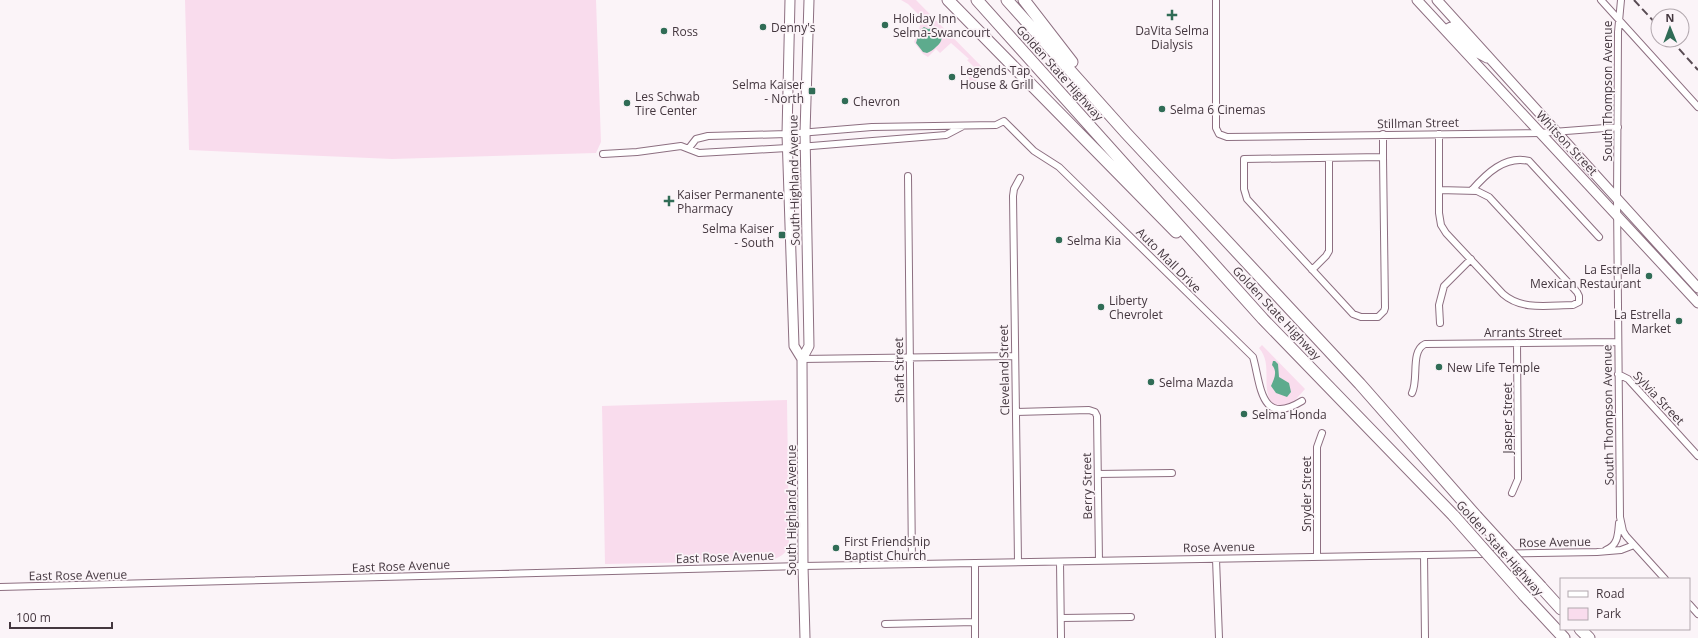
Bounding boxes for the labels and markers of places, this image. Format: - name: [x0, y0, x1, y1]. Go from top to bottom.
- marker: DaVita Selma Dialysis: [1166, 9, 1178, 21]
- place label: Holiday Inn Selma-Swancourt: [893, 10, 990, 41]
- place label: Denny's: [771, 19, 816, 36]
- marker: Holiday Inn Selma-Swancourt: [880, 20, 890, 30]
- marker: Denny's: [758, 22, 768, 32]
- place label: DaVita Selma Dialysis: [1135, 22, 1209, 53]
- place label: Ross: [672, 23, 698, 40]
- marker: Ross: [659, 26, 669, 36]
- place label: Legends Tap House & Grill: [960, 62, 1034, 93]
- marker: Legends Tap House & Grill: [947, 72, 957, 82]
- place label: Selma Kaiser - North: [732, 76, 804, 107]
- marker: Selma Kaiser - North: [807, 86, 817, 96]
- place label: Les Schwab Tire Center: [635, 88, 700, 119]
- place label: Chevron: [853, 93, 900, 110]
- marker: Chevron: [840, 96, 850, 106]
- marker: Les Schwab Tire Center: [622, 98, 632, 108]
- place label: Selma 6 Cinemas: [1170, 101, 1266, 118]
- marker: Selma 6 Cinemas: [1157, 104, 1167, 114]
- place label: Kaiser Permanente Pharmacy: [677, 186, 784, 217]
- marker: Kaiser Permanente Pharmacy: [664, 196, 674, 206]
- place label: Selma Kaiser - South: [702, 220, 774, 251]
- marker: Selma Kaiser - South: [777, 230, 787, 240]
- place label: Selma Kia: [1067, 232, 1121, 249]
- marker: Selma Kia: [1054, 235, 1064, 245]
- place label: La Estrella Mexican Restaurant: [1530, 261, 1641, 292]
- marker: La Estrella Mexican Restaurant: [1644, 271, 1654, 281]
- place label: Liberty Chevrolet: [1109, 292, 1163, 323]
- marker: Liberty Chevrolet: [1096, 302, 1106, 312]
- place label: La Estrella Market: [1614, 306, 1671, 337]
- marker: La Estrella Market: [1674, 316, 1684, 326]
- place label: New Life Temple: [1447, 359, 1540, 376]
- marker: New Life Temple: [1434, 362, 1444, 372]
- place label: Selma Mazda: [1159, 374, 1233, 391]
- marker: Selma Mazda: [1146, 377, 1156, 387]
- place label: Selma Honda: [1252, 406, 1327, 423]
- marker: Selma Honda: [1239, 409, 1249, 419]
- place label: First Friendship Baptist Church: [844, 533, 930, 564]
- marker: First Friendship Baptist Church: [831, 543, 841, 553]

